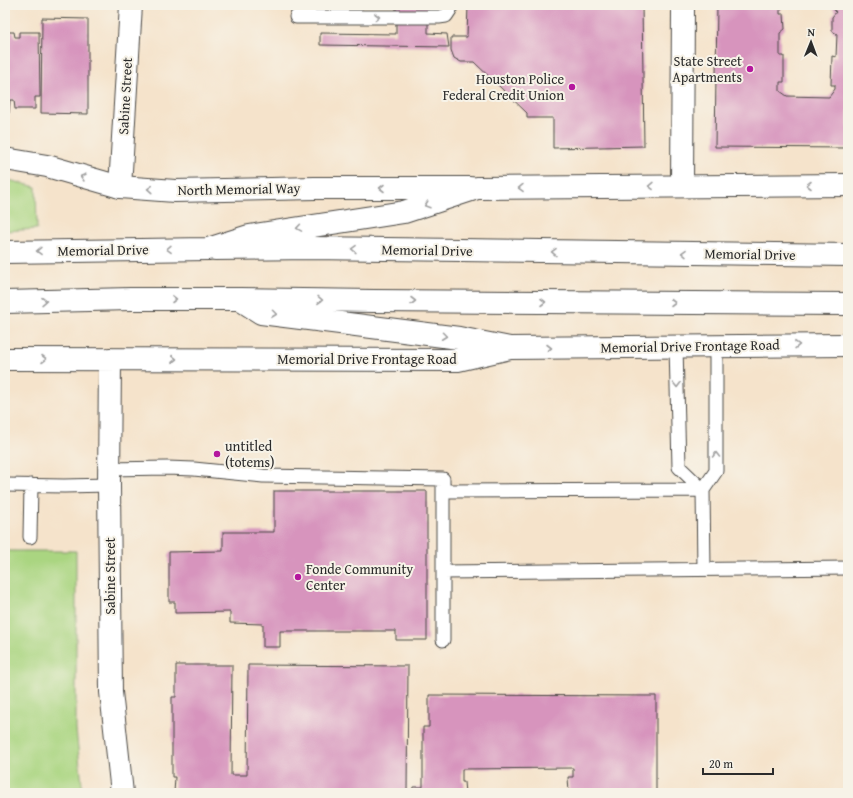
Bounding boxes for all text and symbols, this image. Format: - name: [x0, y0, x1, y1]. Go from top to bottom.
- one-way arrow: [374, 13, 380, 21]
- north arrow: [791, 22, 831, 62]
- text: N: [807, 24, 816, 40]
- place label: State Street Apartments: [672, 51, 742, 87]
- street label: Sabine Street: [113, 57, 137, 135]
- marker: State Street Apartments: [745, 64, 755, 74]
- place label: Houston Police Federal Credit Union: [443, 69, 564, 105]
- marker: Houston Police Federal Credit Union: [567, 82, 577, 92]
- one-way arrow: [79, 173, 86, 181]
- street label: North Memorial Way: [177, 178, 301, 200]
- one-way arrow: [806, 181, 812, 189]
- one-way arrow: [648, 182, 654, 191]
- one-way arrow: [147, 184, 153, 193]
- one-way arrow: [379, 184, 385, 192]
- one-way arrow: [518, 184, 524, 192]
- one-way arrow: [424, 200, 431, 209]
- one-way arrow: [296, 223, 303, 232]
- street label: Memorial Drive: [57, 239, 149, 261]
- street label: Memorial Drive: [381, 239, 473, 261]
- street label: Memorial Drive: [704, 243, 796, 265]
- one-way arrow: [166, 245, 172, 254]
- one-way arrow: [351, 245, 357, 253]
- one-way arrow: [36, 247, 42, 255]
- one-way arrow: [551, 248, 557, 256]
- one-way arrow: [681, 249, 687, 258]
- one-way arrow: [171, 295, 177, 303]
- one-way arrow: [317, 296, 323, 304]
- one-way arrow: [41, 297, 47, 305]
- one-way arrow: [410, 297, 416, 305]
- one-way arrow: [540, 298, 546, 306]
- one-way arrow: [670, 299, 676, 307]
- one-way arrow: [271, 309, 277, 318]
- one-way arrow: [441, 332, 447, 341]
- street label: Memorial Drive Frontage Road: [600, 334, 780, 358]
- one-way arrow: [794, 341, 800, 349]
- one-way arrow: [546, 343, 552, 352]
- street label: Memorial Drive Frontage Road: [277, 349, 457, 369]
- one-way arrow: [41, 355, 47, 363]
- one-way arrow: [171, 355, 177, 363]
- one-way arrow: [673, 382, 681, 388]
- place label: untitled (totems): [225, 436, 275, 472]
- marker: untitled (totems): [212, 449, 222, 459]
- one-way arrow: [712, 452, 720, 458]
- street label: Sabine Street: [100, 537, 120, 615]
- place label: Fonde Community Center: [306, 559, 413, 595]
- marker: Fonde Community Center: [293, 572, 303, 582]
- scale bar: [703, 750, 773, 776]
- text: 20 m: [709, 755, 733, 772]

